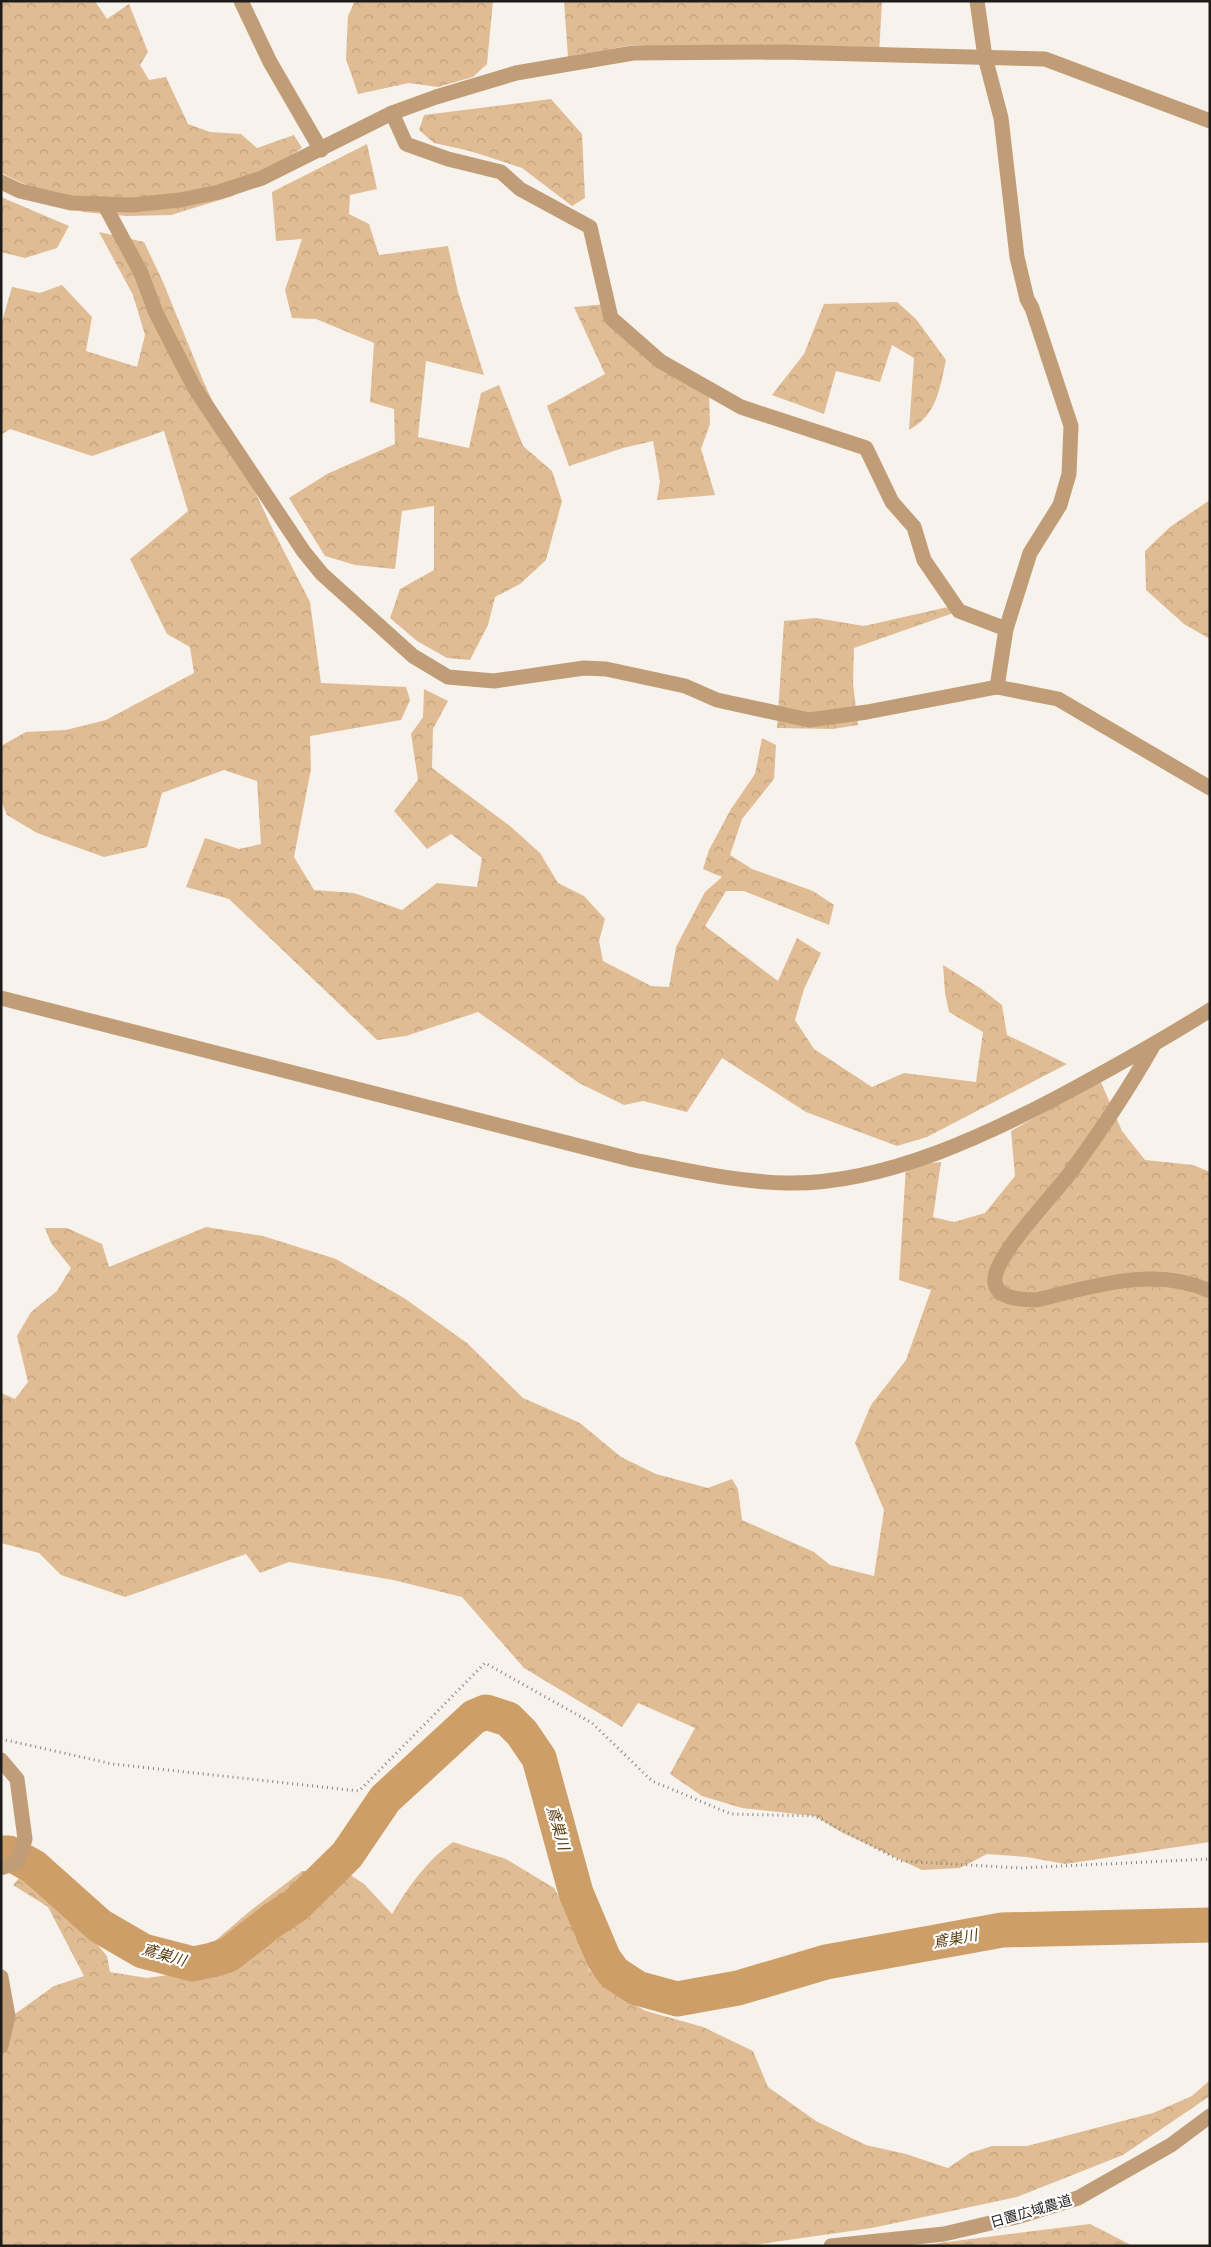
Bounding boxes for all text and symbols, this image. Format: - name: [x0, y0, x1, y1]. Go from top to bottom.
- water label: 鳶巣川: [543, 1804, 573, 1854]
- water label: 鳶巣川: [931, 1926, 981, 1952]
- water label: 鳶巣川: [140, 1940, 190, 1970]
- street label: 日置広域農道: [988, 2192, 1074, 2231]

